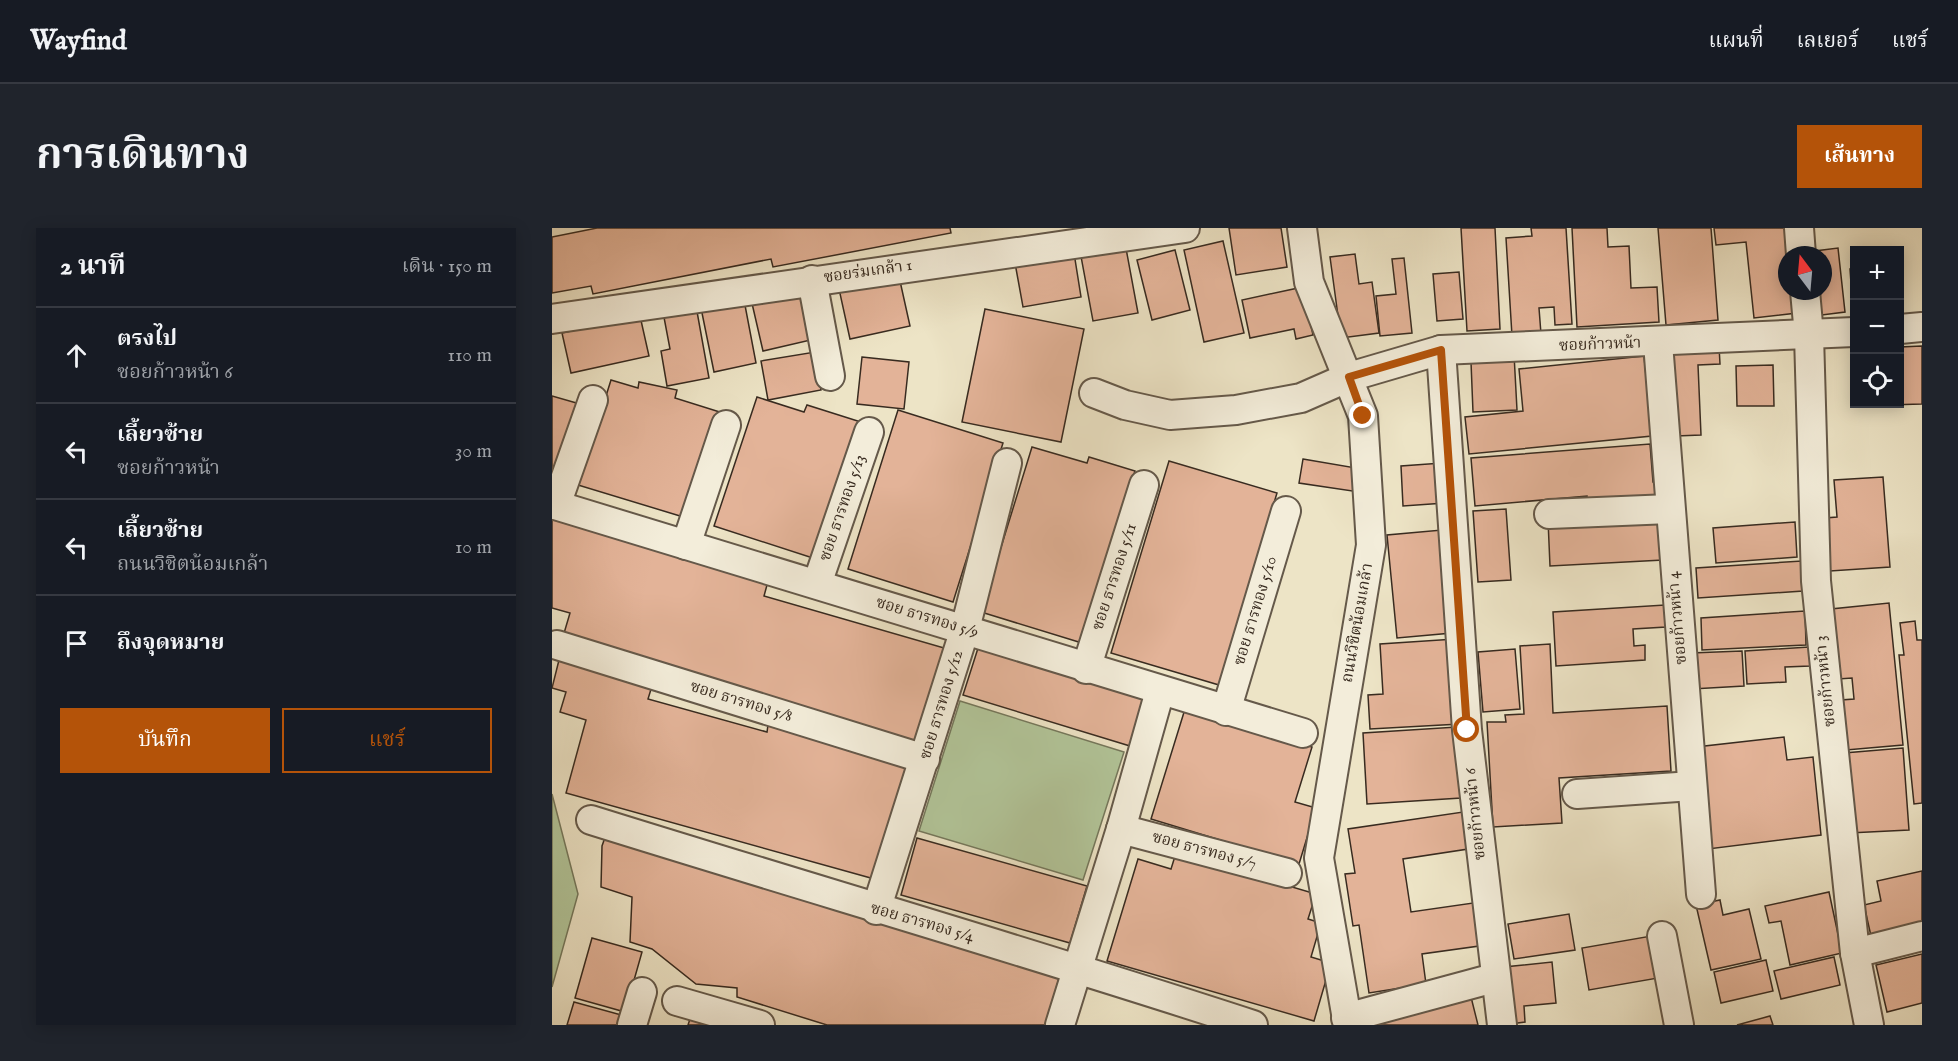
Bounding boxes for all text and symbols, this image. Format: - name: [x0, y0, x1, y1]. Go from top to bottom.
- text: Wayfind: [30, 24, 127, 59]
- text: แผนที่: [1709, 28, 1764, 55]
- text: เลเยอร์: [1797, 28, 1859, 55]
- text: แชร์: [1892, 28, 1928, 55]
- button: เส้นทาง: [1797, 125, 1922, 188]
- text: การเดินทาง: [36, 130, 249, 183]
- north arrow: [1778, 246, 1832, 300]
- map controls: [1850, 246, 1904, 408]
- button: +: [1850, 246, 1904, 300]
- text: 2 นาที: [60, 250, 125, 283]
- text: เดิน · 150 m: [402, 254, 492, 279]
- street label: ซอยร่มเกล้า 1: [822, 256, 914, 288]
- button: −: [1850, 300, 1904, 354]
- text: ตรงไป: [117, 325, 177, 353]
- street label: ซอยก้าวหน้า: [1559, 334, 1641, 356]
- icon: ahead: [60, 339, 93, 372]
- text: 110 m: [448, 343, 492, 368]
- button: locate: [1850, 354, 1904, 408]
- text: ซอยก้าวหน้า 6: [117, 360, 233, 385]
- route end: [1349, 402, 1375, 428]
- text: เลี้ยวซ้าย: [117, 421, 203, 449]
- icon: left: [60, 435, 93, 468]
- text: 30 m: [455, 439, 492, 464]
- street label: ซอย ธารทอง 5/13: [815, 452, 871, 564]
- text: ซอยก้าวหน้า: [117, 456, 220, 481]
- text: เลี้ยวซ้าย: [117, 517, 203, 545]
- street label: ซอย ธารทอง 5/11: [1088, 521, 1142, 633]
- icon: left: [60, 531, 93, 564]
- text: 10 m: [455, 535, 492, 560]
- text: ถนนวิชิตน้อมเกล้า: [117, 552, 268, 577]
- street label: ซอย ธารทอง 5/10: [1230, 554, 1282, 668]
- street label: ถนนวิชิตน้อมเกล้า: [1338, 562, 1378, 684]
- street label: ซอยก้าวหน้า 4: [1664, 570, 1692, 666]
- street label: ซอย ธารทอง 5/9: [873, 593, 981, 643]
- icon: arrive: [60, 627, 93, 660]
- text: ถึงจุดหมาย: [117, 629, 224, 657]
- street label: ซอยก้าวหน้า 3: [1811, 634, 1841, 728]
- street label: ซอย ธารทอง 5/12: [916, 648, 968, 762]
- street label: ซอย ธารทอง 5/8: [687, 677, 795, 727]
- button: บันทึก: [60, 708, 270, 773]
- button: แชร์: [282, 708, 492, 773]
- route start: [1453, 716, 1479, 742]
- street label: ซอยก้าวหน้า 6: [1461, 767, 1491, 861]
- street label: ซอย ธารทอง 5/7: [1150, 827, 1258, 875]
- street label: ซอย ธารทอง 5/4: [868, 899, 976, 947]

